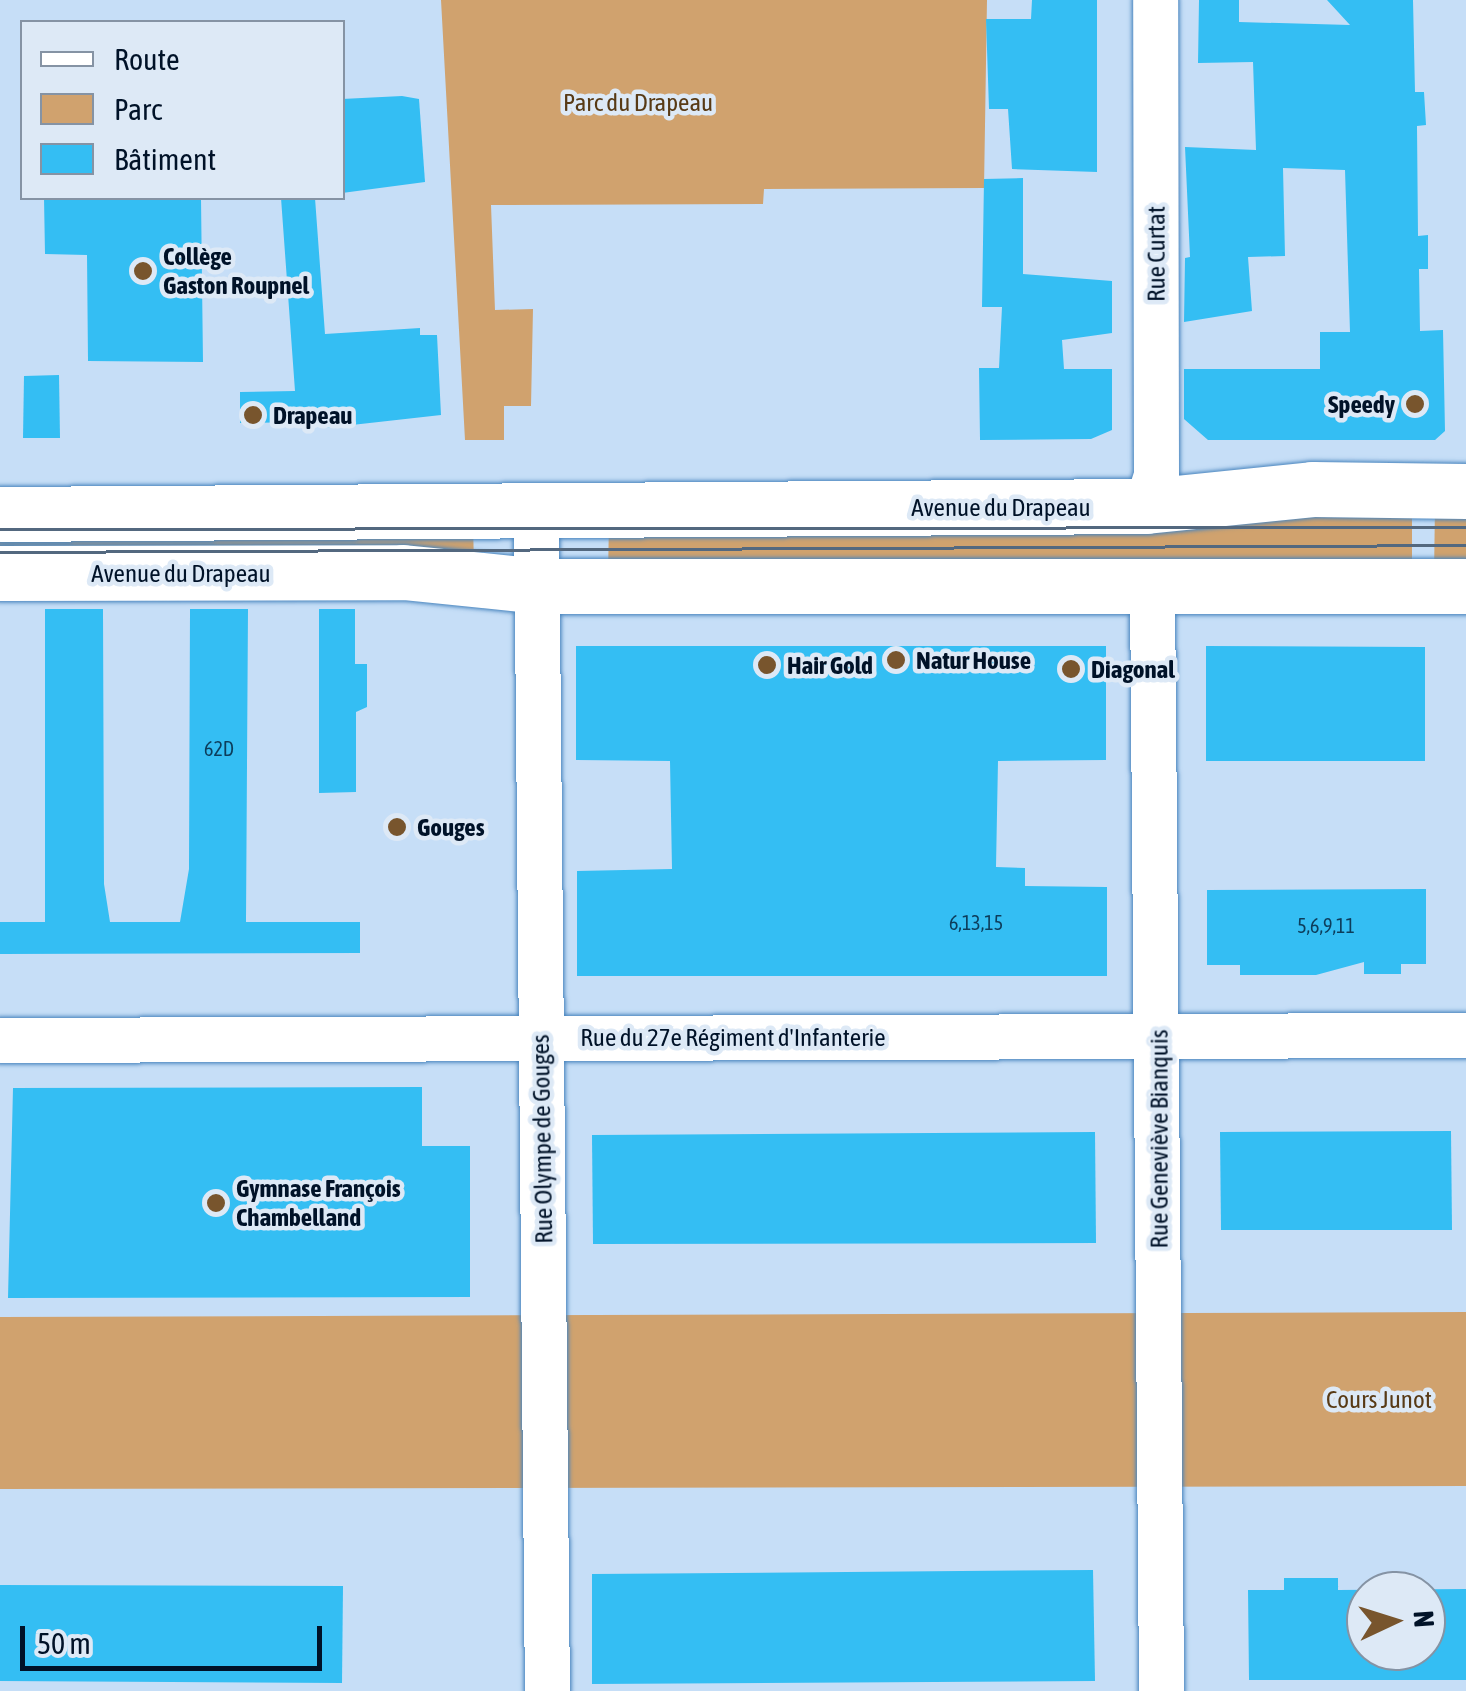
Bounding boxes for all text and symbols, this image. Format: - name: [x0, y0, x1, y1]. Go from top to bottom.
- legend: [20, 20, 345, 200]
- text: Route: [114, 42, 180, 76]
- park label: Parc du Drapeau: [563, 87, 713, 117]
- text: Parc: [114, 92, 162, 126]
- text: Bâtiment: [114, 142, 216, 176]
- street label: Rue Curtat: [1141, 206, 1171, 302]
- place label: Collège Gaston Roupnel: [163, 242, 309, 301]
- marker: Collège Gaston Roupnel: [132, 260, 154, 282]
- place label: Speedy: [1328, 389, 1395, 419]
- marker: Speedy: [1404, 393, 1426, 415]
- place label: Drapeau: [273, 400, 352, 430]
- marker: Drapeau: [242, 404, 264, 426]
- street label: Avenue du Drapeau: [911, 492, 1091, 522]
- street label: Avenue du Drapeau: [91, 558, 271, 588]
- place label: Natur House: [916, 645, 1031, 675]
- marker: Natur House: [885, 649, 907, 671]
- place label: Hair Gold: [787, 650, 873, 680]
- marker: Hair Gold: [756, 654, 778, 676]
- place label: Diagonal: [1091, 654, 1175, 684]
- marker: Diagonal: [1060, 658, 1082, 680]
- house number: 62D: [204, 736, 234, 760]
- place label: Gouges: [417, 812, 484, 842]
- marker: Gouges: [386, 816, 408, 838]
- house number: 6,13,15: [949, 910, 1003, 934]
- house number: 5,6,9,11: [1297, 913, 1355, 937]
- street label: Rue du 27e Régiment d'Infanterie: [580, 1022, 886, 1052]
- street label: Rue Geneviève Bianquis: [1144, 1030, 1174, 1248]
- street label: Rue Olympe de Gouges: [525, 1034, 559, 1244]
- place label: Gymnase François Chambelland: [236, 1174, 401, 1233]
- marker: Gymnase François Chambelland: [205, 1192, 227, 1214]
- park label: Cours Junot: [1326, 1384, 1432, 1414]
- north arrow: [1346, 1571, 1446, 1671]
- scale bar: [25, 1606, 328, 1668]
- text: N: [1407, 1610, 1440, 1628]
- text: 50 m: [37, 1626, 91, 1660]

